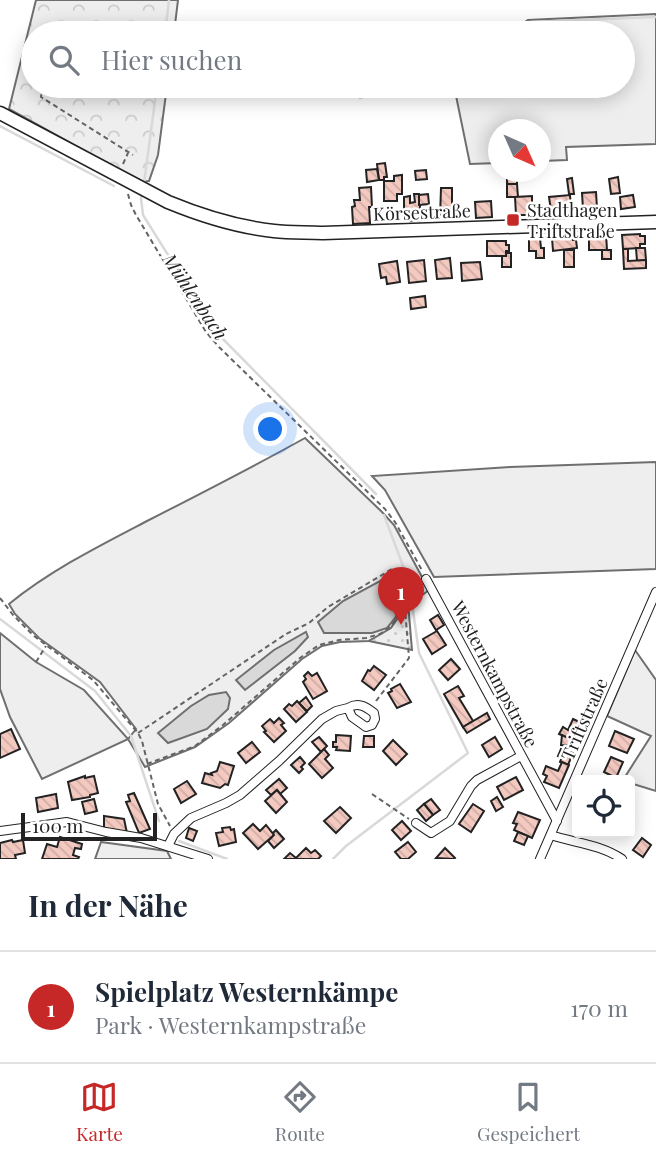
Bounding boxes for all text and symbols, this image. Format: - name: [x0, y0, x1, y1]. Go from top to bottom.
- search box: [21, 21, 635, 98]
- icon: search: [45, 41, 83, 79]
- text: Hier suchen: [101, 42, 242, 77]
- north arrow: [488, 119, 551, 182]
- street label: Körsestraße: [373, 198, 471, 226]
- place label: Stadthagen Triftstraße: [527, 198, 618, 243]
- marker: Stadthagen Triftstraße: [505, 212, 521, 228]
- water label: Mühlenbach: [157, 247, 235, 345]
- your location: [253, 412, 287, 446]
- pin: 1: [378, 567, 424, 625]
- street label: Westernkampstraße: [446, 596, 544, 751]
- street label: Triftstraße: [555, 674, 613, 764]
- map controls: [572, 775, 635, 838]
- button: locate: [572, 775, 635, 838]
- scale bar: [21, 810, 158, 842]
- text: 100 m: [32, 812, 83, 838]
- text: In der Nähe: [28, 885, 188, 925]
- text: Spielplatz Westernkämpe: [95, 974, 398, 1009]
- text: 1: [47, 992, 55, 1023]
- text: 170 m: [570, 992, 628, 1023]
- text: Park · Westernkampstraße: [95, 1009, 366, 1040]
- tab: Karte: [76, 1078, 123, 1146]
- tab: Route: [275, 1078, 325, 1146]
- tab: Gespeichert: [477, 1078, 580, 1146]

